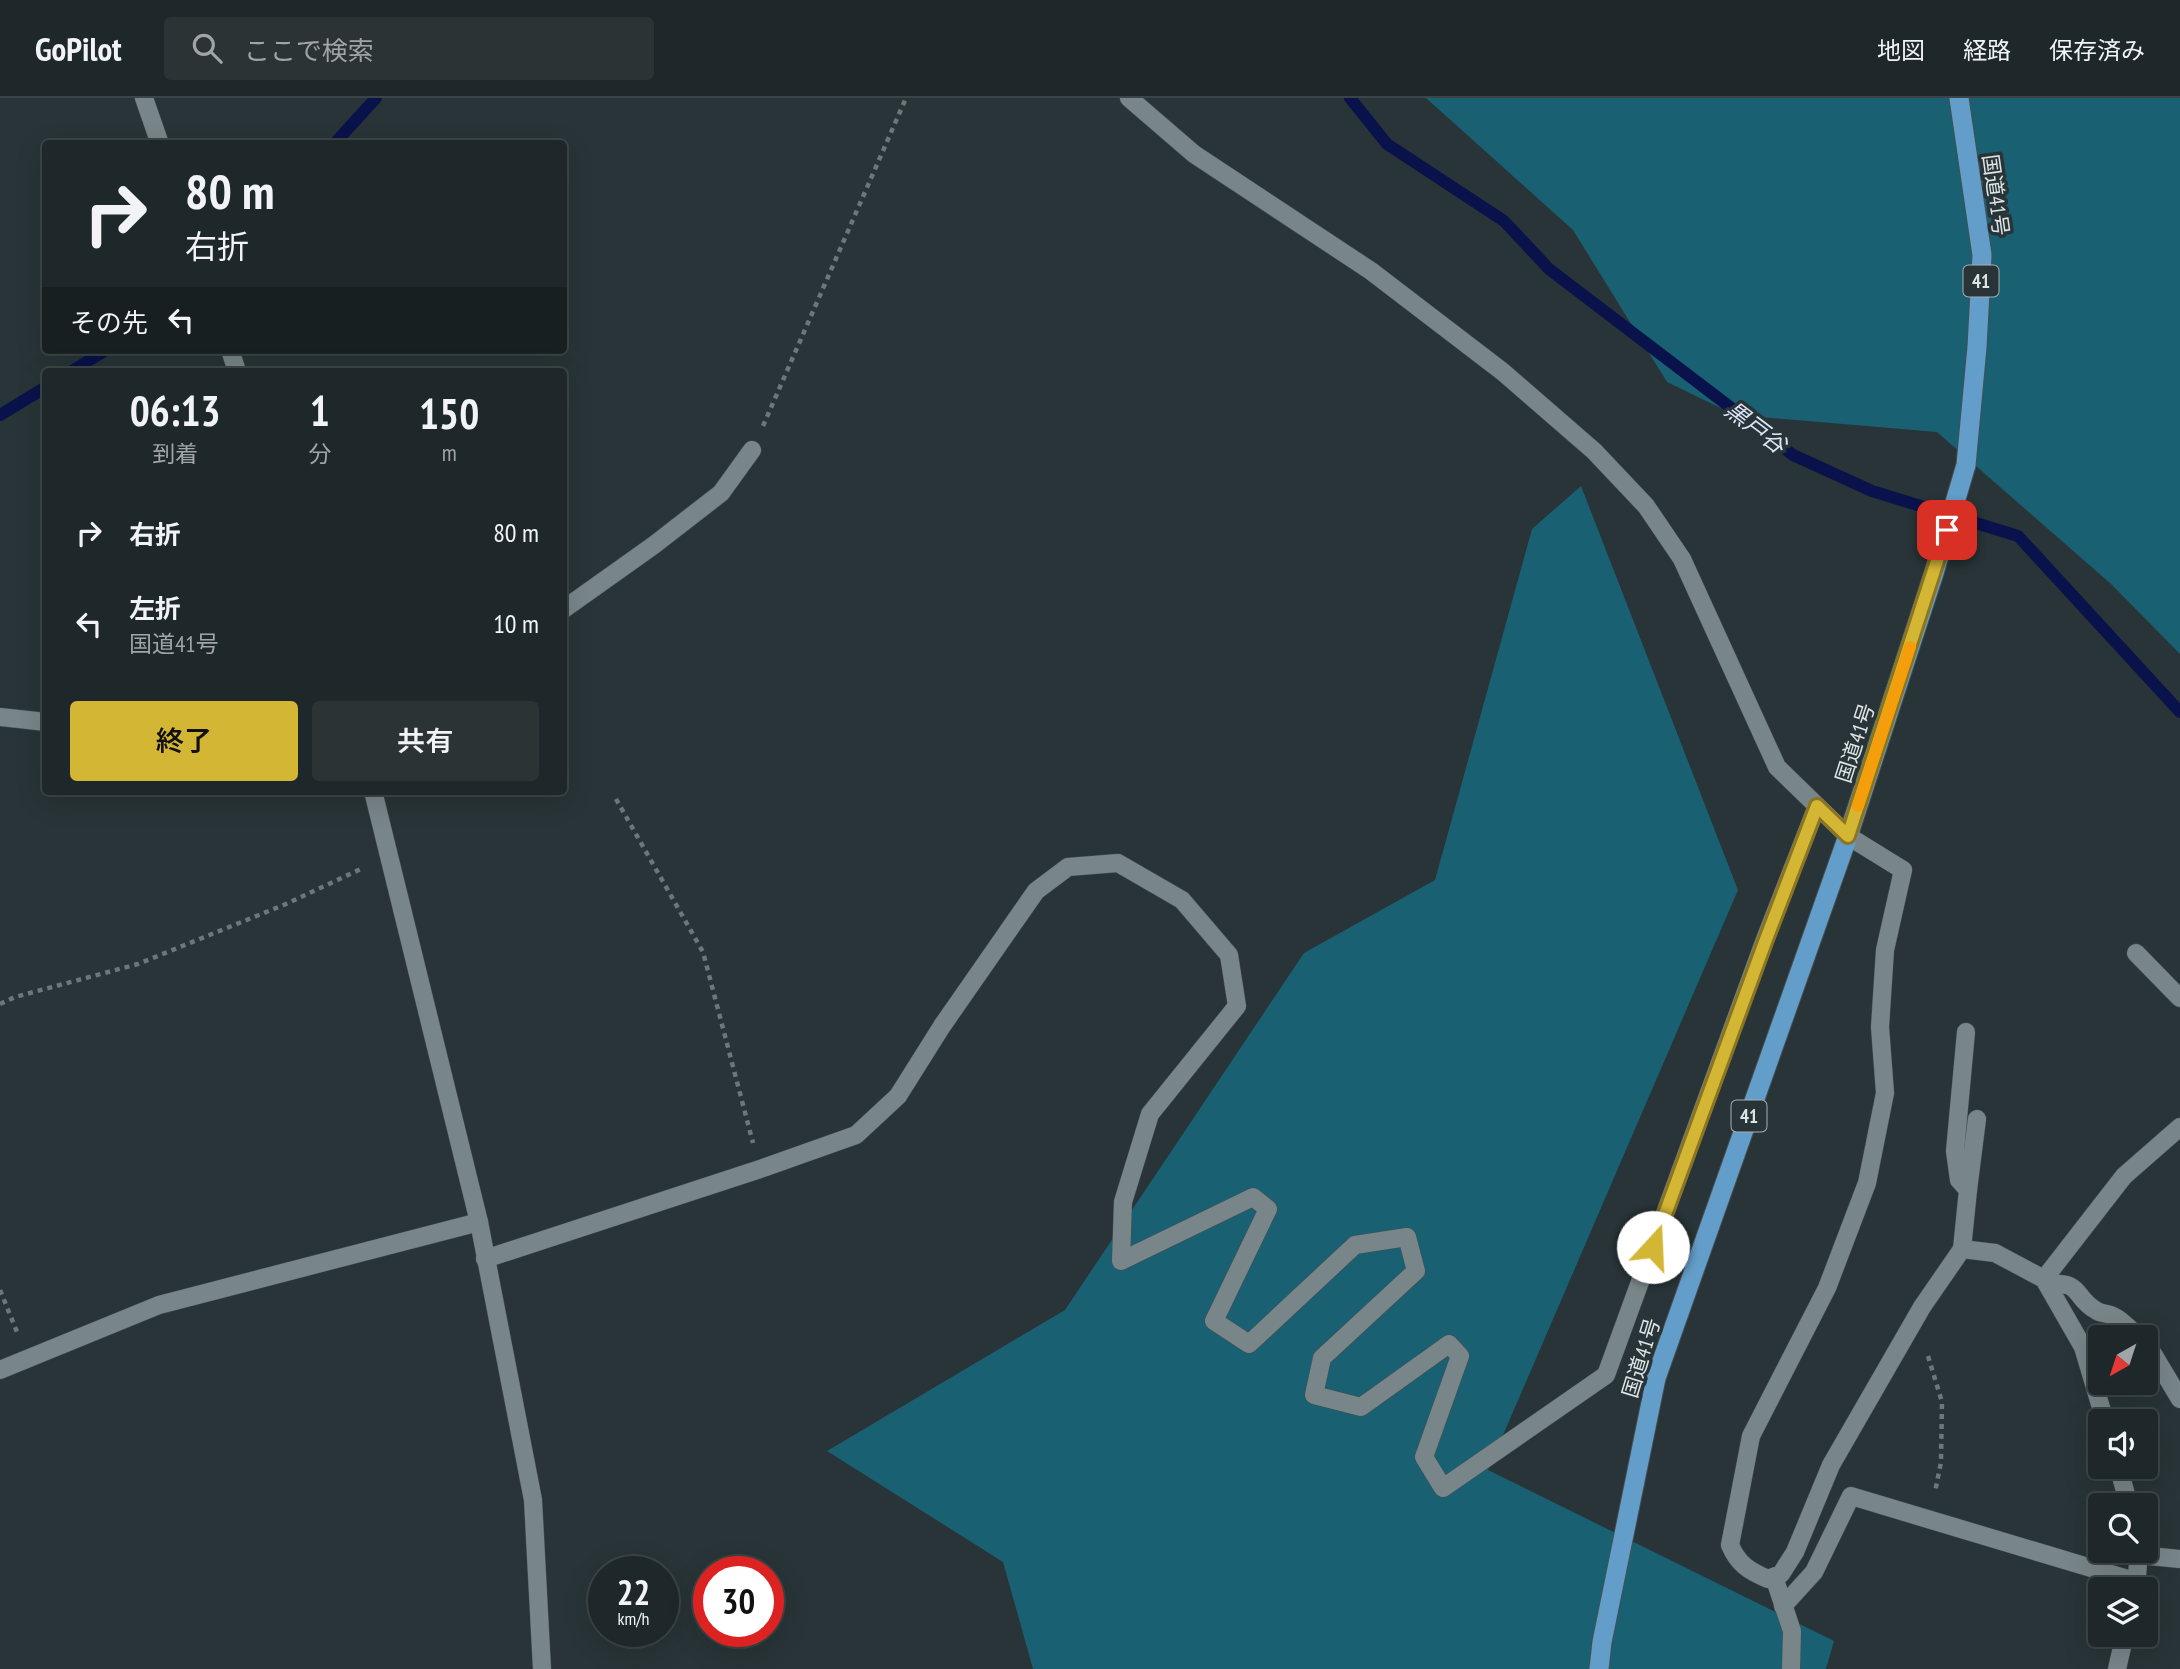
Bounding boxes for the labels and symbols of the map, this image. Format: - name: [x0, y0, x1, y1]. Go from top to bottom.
- street label: 国道41号: [1977, 153, 2015, 237]
- road number: 41: [1964, 266, 1998, 296]
- water label: 黒戸谷: [1720, 395, 1794, 461]
- pin: [1917, 500, 1977, 560]
- street label: 国道41号: [1830, 700, 1880, 786]
- road number: 41: [1732, 1100, 1766, 1132]
- position arrow: [1616, 1210, 1690, 1284]
- street label: 国道41号: [1616, 1315, 1666, 1401]
- north arrow: [2088, 1325, 2158, 1395]
- speed limit sign: 30: [693, 1556, 784, 1647]

